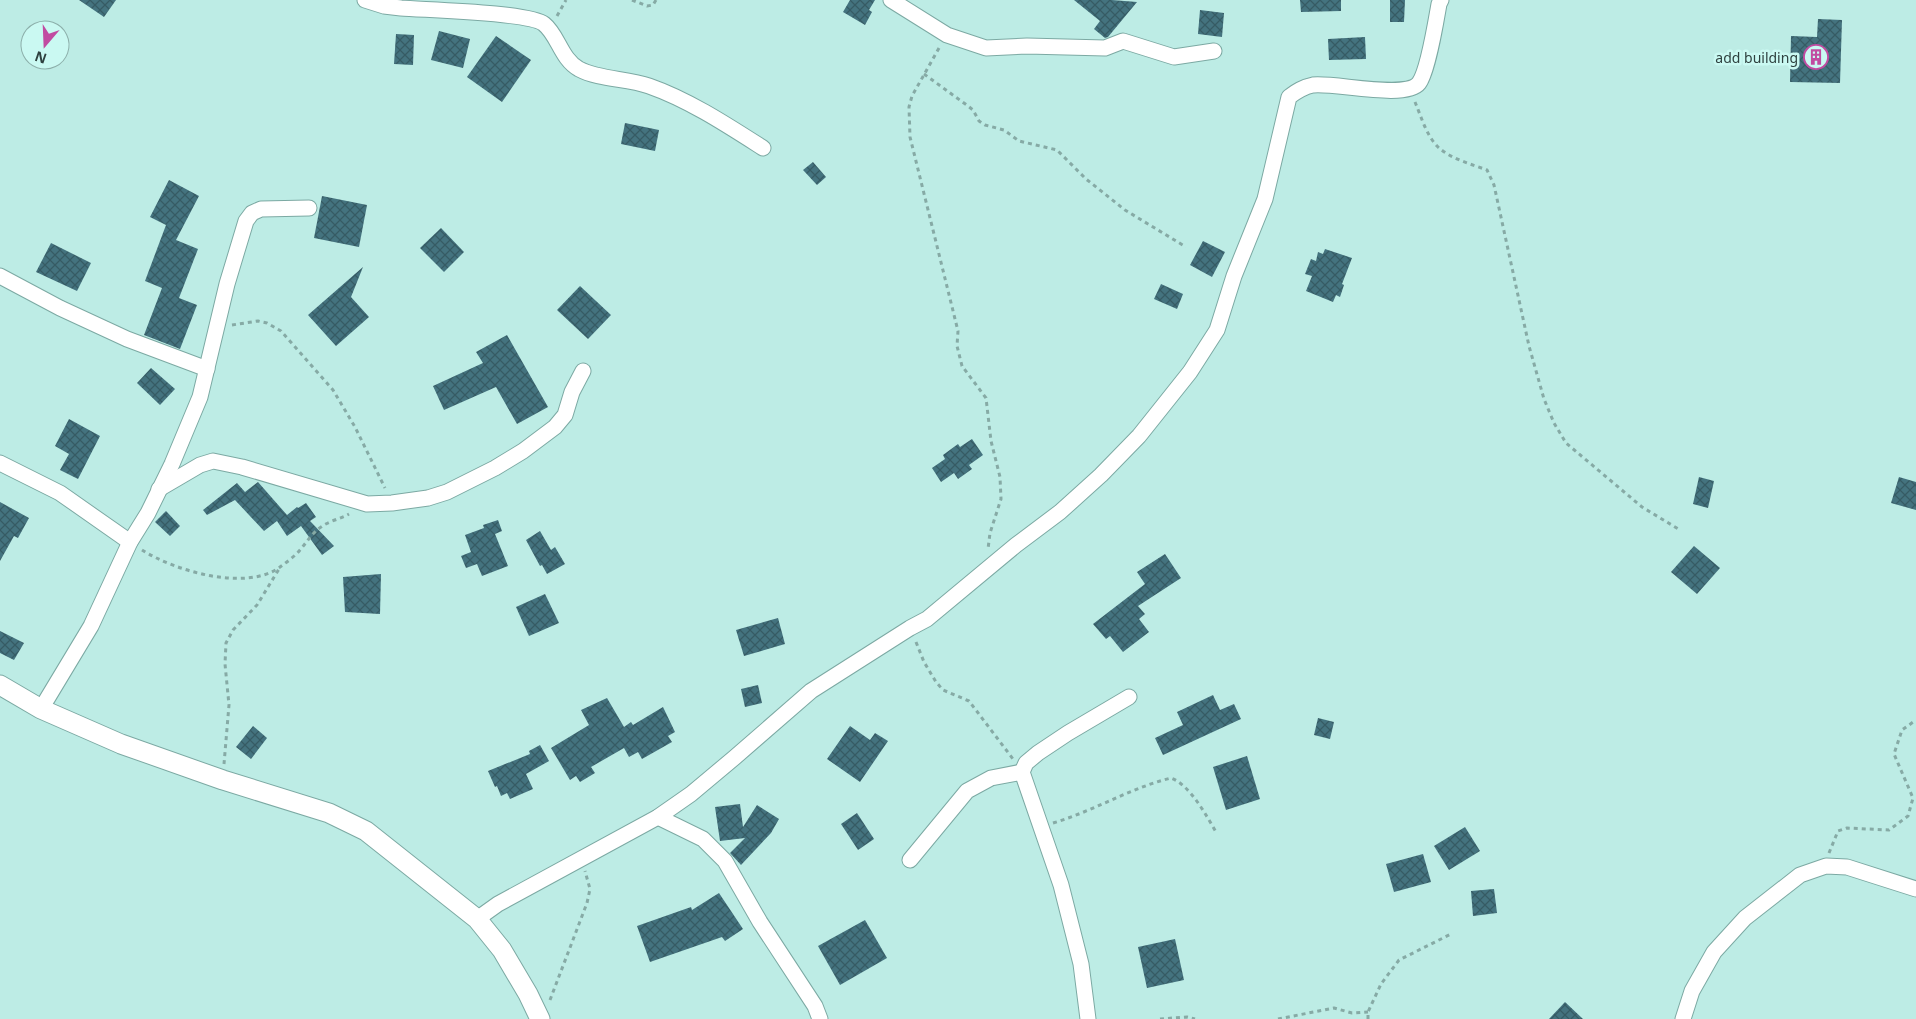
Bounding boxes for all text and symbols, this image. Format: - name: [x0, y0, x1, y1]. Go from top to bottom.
- north arrow: [20, 20, 70, 70]
- building icon: add building: [1803, 44, 1829, 70]
- text: N: [32, 47, 49, 69]
- place label: add building: [1715, 48, 1798, 67]

